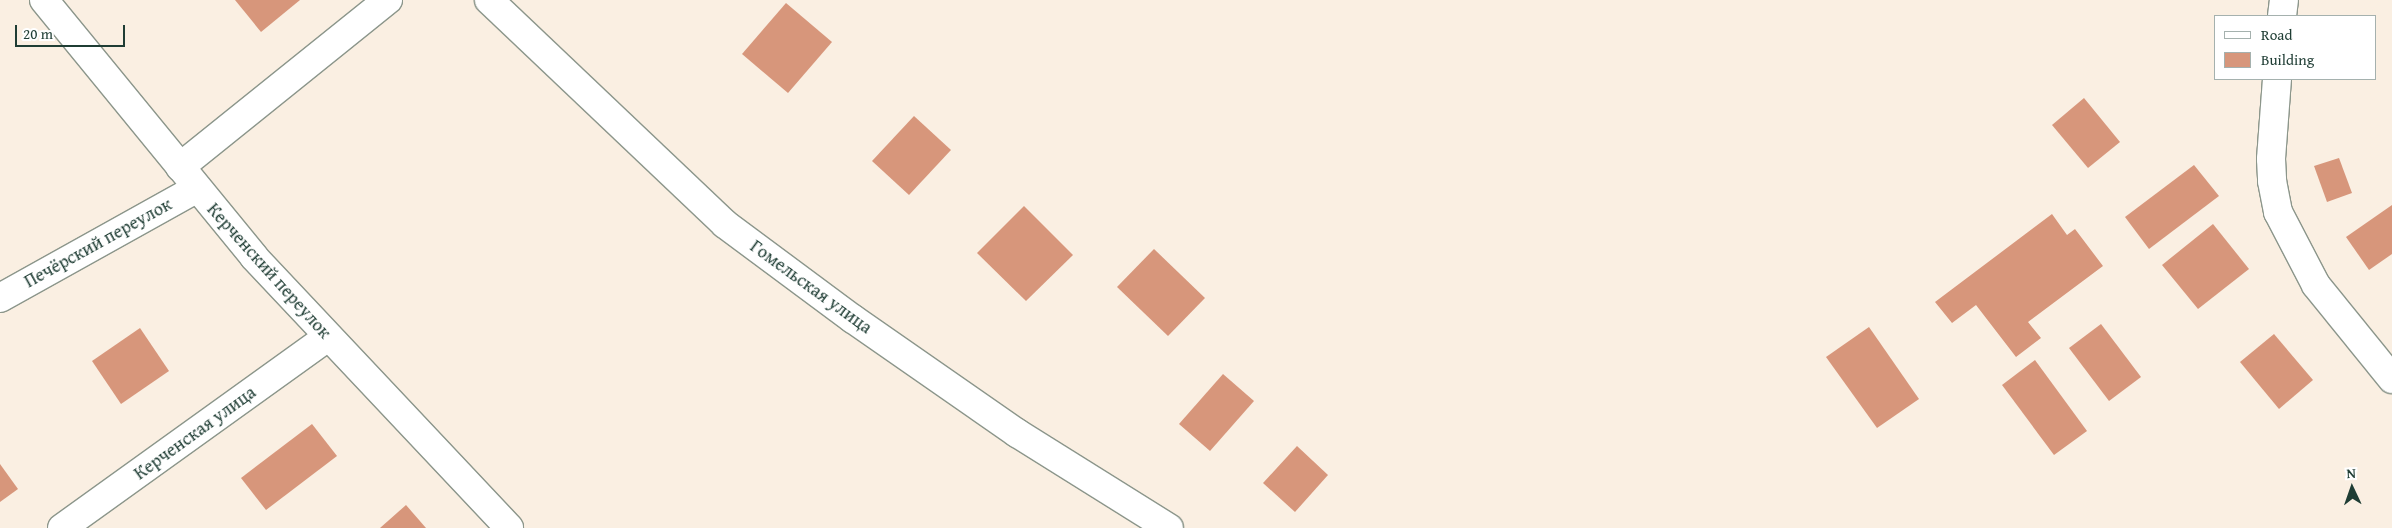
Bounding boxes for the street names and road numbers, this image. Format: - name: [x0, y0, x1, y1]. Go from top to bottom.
- street label: Печёрский переулок: [21, 194, 175, 292]
- street label: Керченский переулок: [202, 199, 336, 343]
- street label: Гомельская улица: [746, 236, 876, 338]
- street label: Керченская улица: [130, 382, 260, 484]

